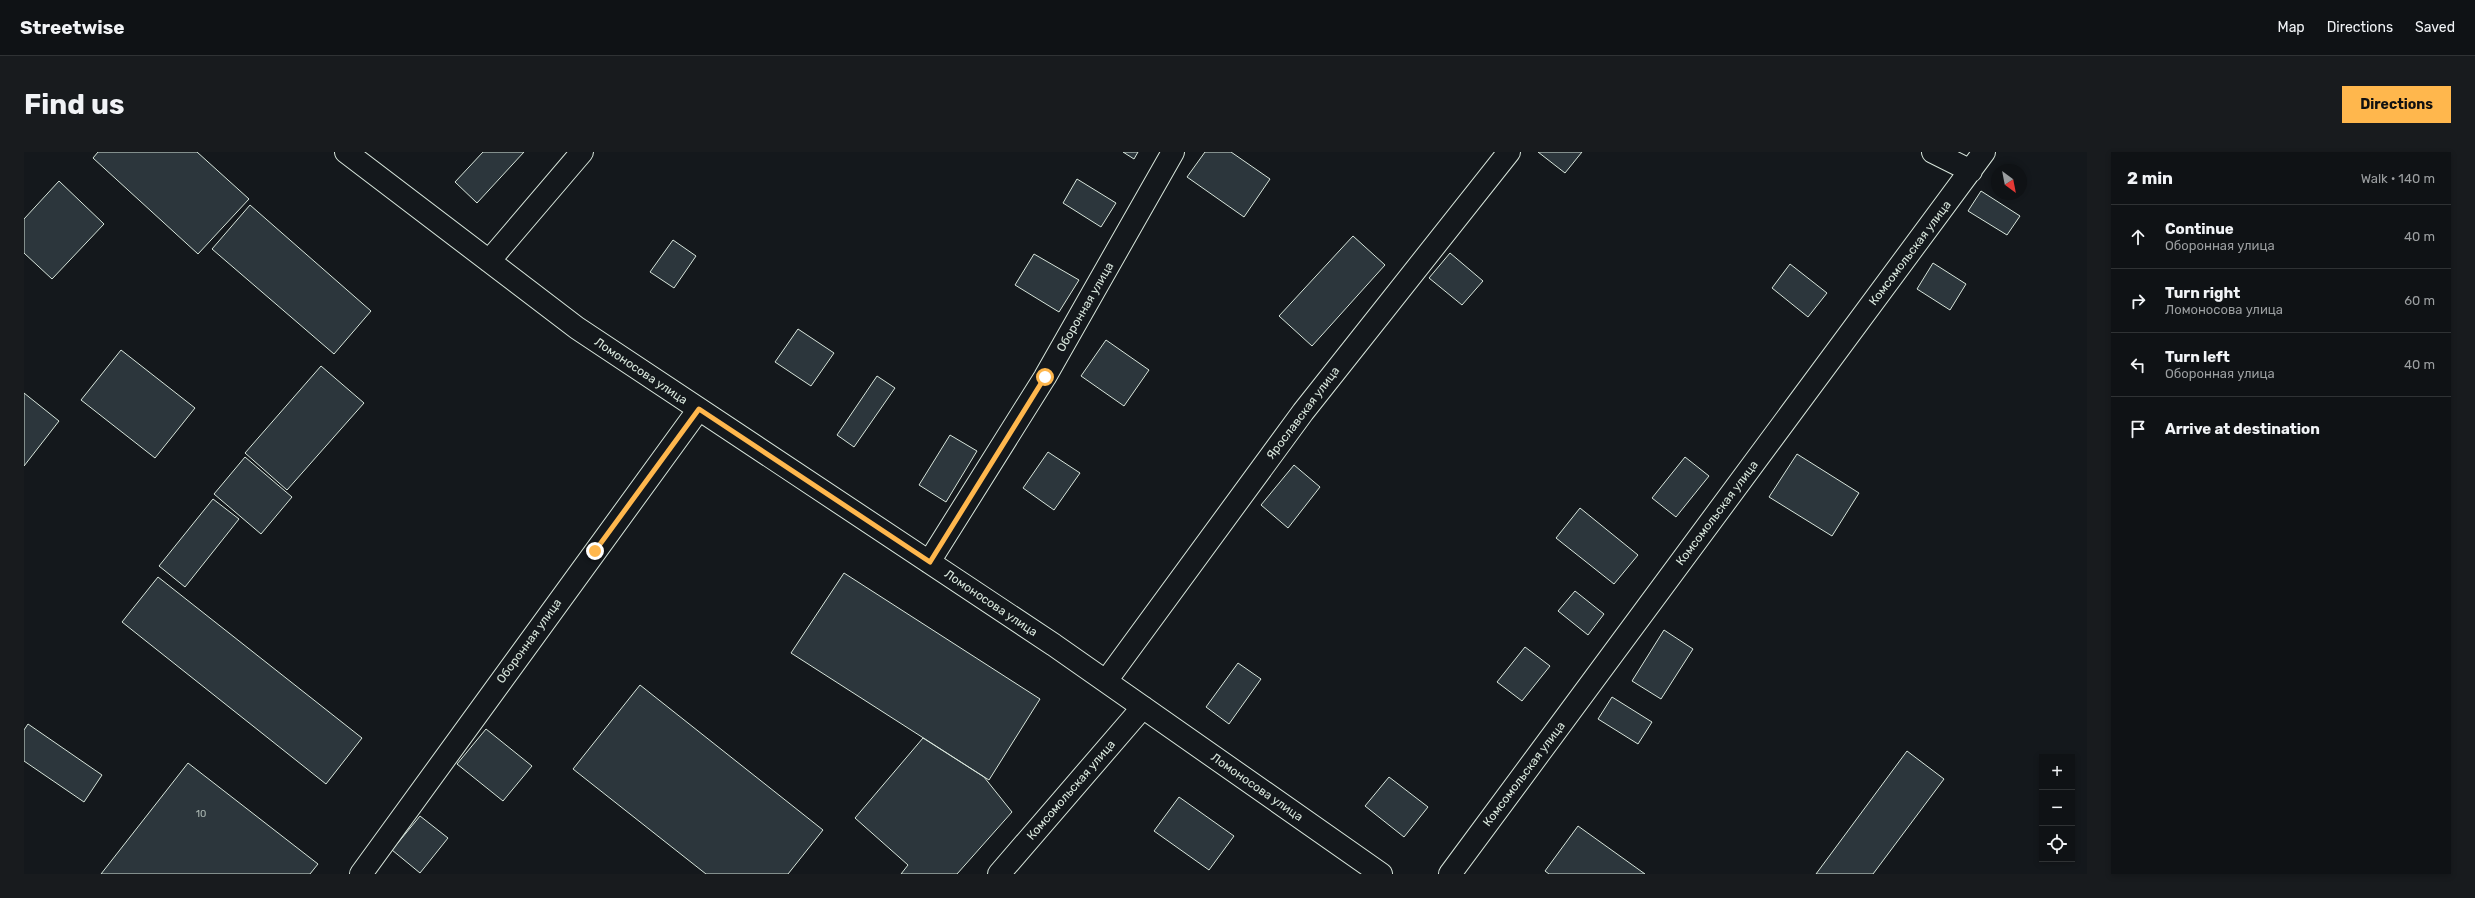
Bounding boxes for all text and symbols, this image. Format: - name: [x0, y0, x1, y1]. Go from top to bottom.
- text: Streetwise: [20, 16, 125, 39]
- text: Map: [2278, 19, 2305, 36]
- text: Directions: [2327, 19, 2393, 36]
- text: Saved: [2415, 19, 2455, 36]
- button: Directions: [2342, 86, 2451, 123]
- text: Find us: [24, 88, 124, 121]
- north arrow: [1991, 164, 2027, 200]
- text: 2 min: [2127, 168, 2173, 188]
- text: Walk · 140 m: [2361, 171, 2435, 186]
- street label: Комсомольская улица: [1866, 198, 1954, 308]
- text: Continue: [2165, 220, 2234, 238]
- icon: ahead: [2127, 226, 2149, 248]
- text: 40 m: [2404, 229, 2435, 244]
- text: Оборонная улица: [2165, 238, 2275, 253]
- street label: Оборонная улица: [1054, 260, 1116, 354]
- text: Turn right: [2165, 284, 2240, 302]
- icon: right: [2127, 290, 2149, 312]
- text: 60 m: [2404, 293, 2435, 308]
- text: Ломоносова улица: [2165, 302, 2283, 317]
- street label: Ломоносова улица: [592, 335, 690, 407]
- text: Turn left: [2165, 348, 2230, 366]
- icon: left: [2127, 354, 2149, 376]
- text: 40 m: [2404, 357, 2435, 372]
- street label: Ярославская улица: [1264, 364, 1342, 462]
- text: Оборонная улица: [2165, 366, 2275, 381]
- route start: [1036, 368, 1054, 386]
- icon: arrive: [2127, 418, 2149, 440]
- text: Arrive at destination: [2165, 420, 2320, 438]
- street label: Комсомольская улица: [1673, 458, 1761, 568]
- route end: [586, 542, 604, 560]
- street label: Ломоносова улица: [942, 567, 1040, 639]
- street label: Оборонная улица: [494, 596, 564, 686]
- street label: Комсомольская улица: [1480, 719, 1568, 829]
- street label: Комсомольская улица: [1024, 737, 1118, 843]
- street label: Ломоносова улица: [1208, 750, 1306, 824]
- map controls: [2039, 754, 2075, 862]
- button: +: [2039, 754, 2075, 790]
- button: −: [2039, 790, 2075, 826]
- house number: 10: [196, 808, 206, 820]
- button: locate: [2039, 826, 2075, 862]

